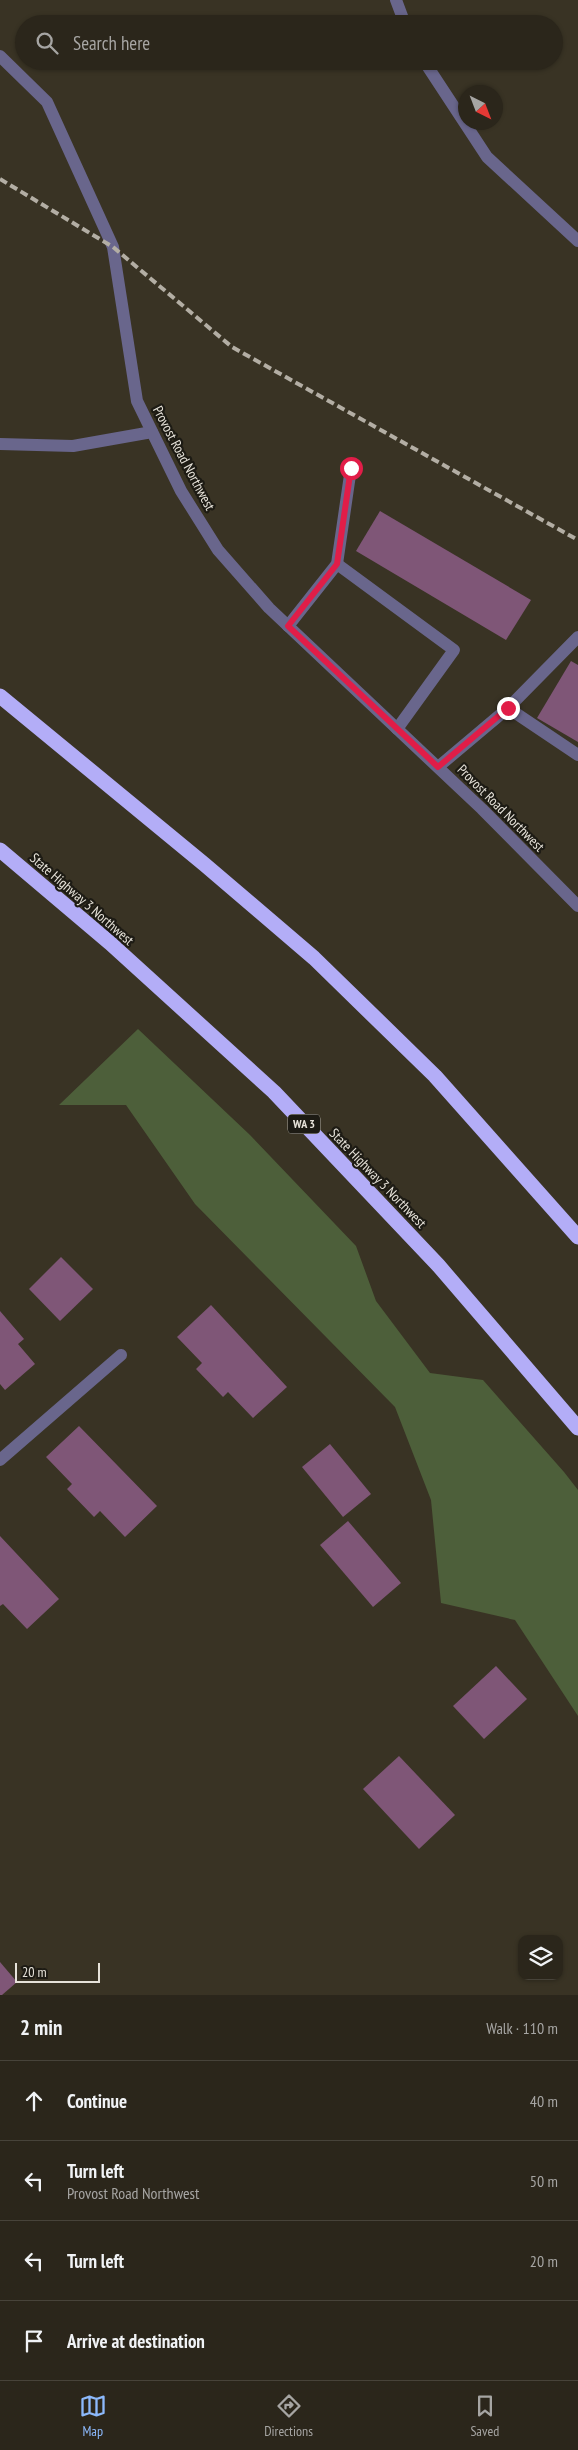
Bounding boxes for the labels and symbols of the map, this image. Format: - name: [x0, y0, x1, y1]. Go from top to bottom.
- north arrow: [458, 85, 503, 130]
- street label: Provost Road Northwest: [149, 403, 219, 513]
- route start: [340, 457, 363, 480]
- route end: [497, 697, 520, 720]
- street label: Provost Road Northwest: [454, 761, 548, 855]
- street label: State Highway 3 Northwest: [26, 849, 138, 949]
- road number: WA 3: [288, 1114, 320, 1134]
- street label: State Highway 3 Northwest: [326, 1124, 430, 1232]
- scale bar: [15, 1960, 100, 1983]

